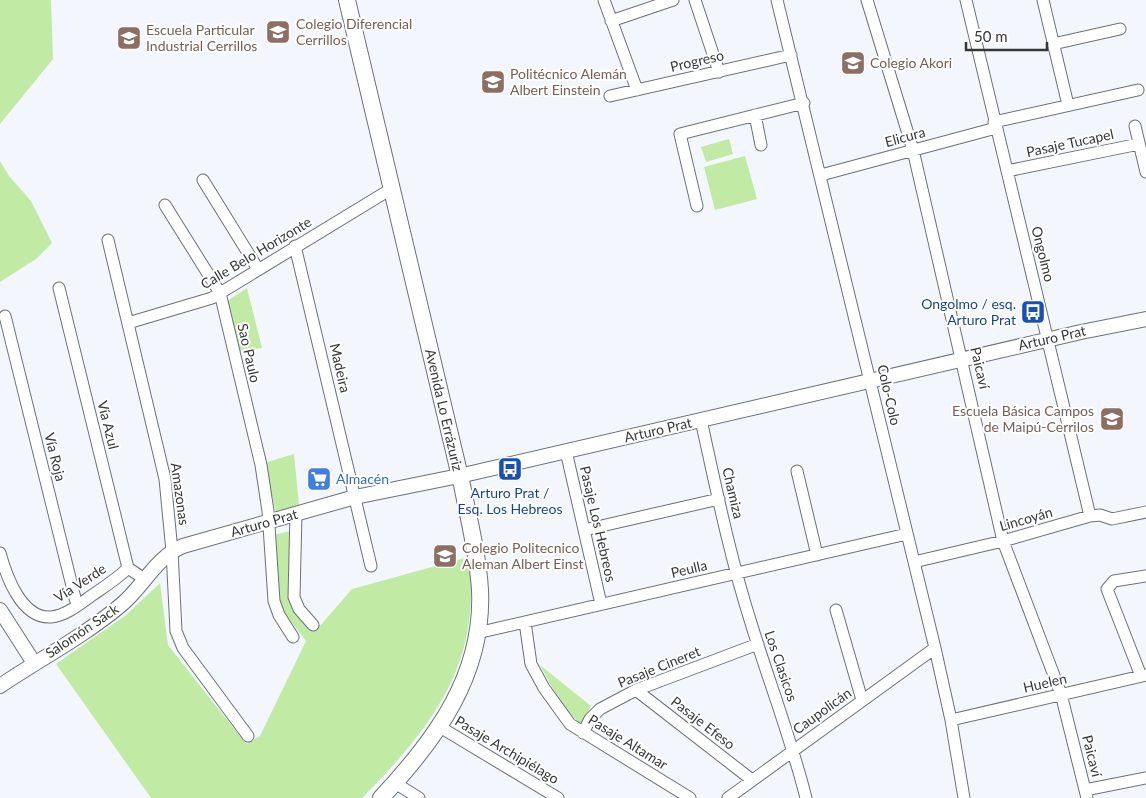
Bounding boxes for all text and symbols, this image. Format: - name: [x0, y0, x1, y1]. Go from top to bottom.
- place label: Colegio Diferencial Cerrillos: [296, 15, 412, 48]
- school or university icon: Colegio Diferencial Cerrillos: [265, 19, 291, 45]
- scale bar: [966, 20, 1047, 52]
- place label: Escuela Particular Industrial Cerrillos: [146, 21, 257, 54]
- school or university icon: Escuela Particular Industrial Cerrillos: [116, 25, 142, 51]
- text: 50 m: [974, 27, 1008, 45]
- street label: Progreso: [668, 46, 725, 75]
- school or university icon: Colegio Akori: [840, 50, 866, 76]
- place label: Colegio Akori: [870, 54, 952, 71]
- place label: Politécnico Alemán Albert Einstein: [510, 65, 627, 98]
- school or university icon: Politécnico Alemán Albert Einstein: [480, 69, 506, 95]
- street label: Elicura: [883, 123, 927, 150]
- street label: Pasaje Tucapel: [1025, 125, 1115, 160]
- street label: Calle Belo Horizonte: [197, 213, 314, 292]
- street label: Ongolmo: [1028, 224, 1059, 284]
- place label: Ongolmo / esq. Arturo Prat: [921, 295, 1016, 328]
- bus stop icon: Ongolmo / esq. Arturo Prat: [1020, 299, 1046, 325]
- street label: Arturo Prat: [1016, 321, 1087, 354]
- street label: Sao Paulo: [234, 322, 265, 384]
- street label: Madeira: [327, 341, 354, 394]
- street label: Paicaví: [967, 345, 994, 391]
- street label: Avenida Lo Errázuriz: [422, 347, 467, 473]
- street label: Colo-Colo: [874, 363, 905, 427]
- street label: Vía Azul: [94, 399, 123, 451]
- place label: Escuela Básica Campos de Maipú-Cerrilos: [952, 402, 1094, 435]
- school or university icon: Escuela Básica Campos de Maipú-Cerrilos: [1099, 406, 1125, 432]
- street label: Arturo Prat: [622, 413, 693, 446]
- street label: Vía Roja: [41, 431, 70, 483]
- bus stop icon: Arturo Prat / Esq. Los Hebreos: [497, 456, 523, 482]
- street label: Amazonas: [168, 462, 193, 526]
- street label: Pasaje Los Hebreos: [577, 464, 620, 584]
- street label: Chamiza: [719, 465, 748, 520]
- supermarket icon: Almacén: [306, 466, 332, 492]
- place label: Almacén: [336, 470, 389, 487]
- place label: Arturo Prat / Esq. Los Hebreos: [458, 484, 562, 517]
- street label: Lincoyán: [997, 503, 1054, 534]
- street label: Arturo Prat: [228, 505, 299, 540]
- place label: Colegio Politecnico Aleman Albert Einst: [462, 539, 584, 572]
- school or university icon: Colegio Politecnico Aleman Albert Einst: [432, 543, 458, 569]
- street label: Peulla: [669, 556, 709, 581]
- street label: Vía Verde: [51, 560, 109, 606]
- street label: Salomón Sack: [42, 599, 122, 661]
- street label: Los Clasicos: [761, 628, 802, 704]
- street label: Pasaje Cineret: [615, 642, 703, 691]
- street label: Huelen: [1021, 669, 1068, 696]
- street label: Caupolicán: [789, 684, 854, 737]
- street label: Pasaje Efeso: [668, 692, 739, 753]
- street label: Pasaje Altamar: [585, 710, 671, 773]
- street label: Pasaje Archipiélago: [452, 712, 562, 787]
- street label: Paicaví: [1079, 733, 1106, 779]

